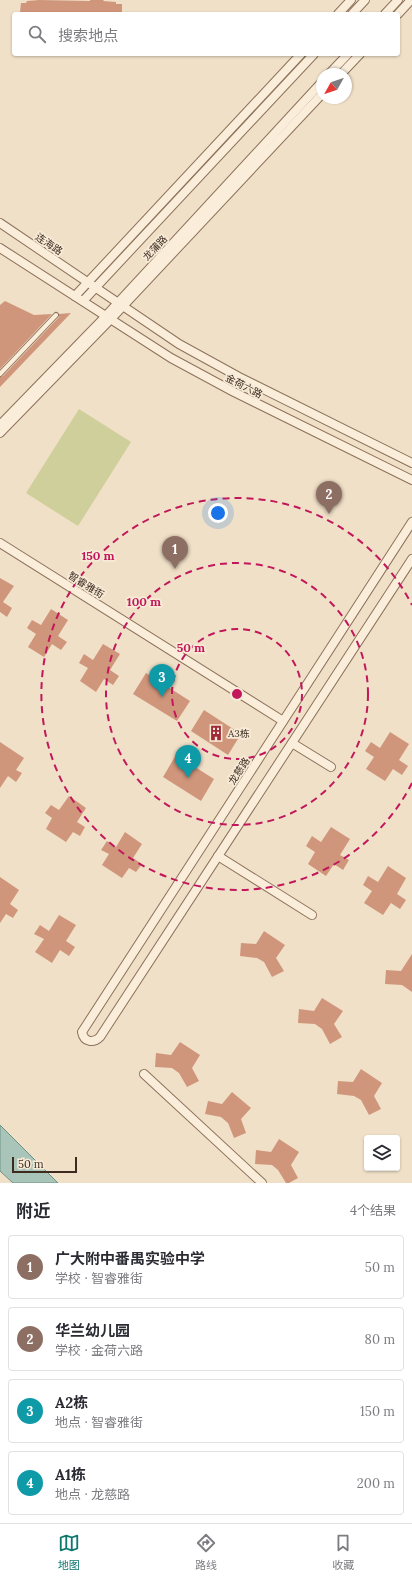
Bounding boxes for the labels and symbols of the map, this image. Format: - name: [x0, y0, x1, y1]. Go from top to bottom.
- north arrow: [316, 68, 352, 104]
- street label: 连海路: [33, 230, 65, 258]
- street label: 龙蒲路: [140, 233, 170, 263]
- street label: 金荷六路: [223, 371, 265, 401]
- pin: 2: [316, 481, 342, 514]
- your location: [208, 503, 228, 523]
- pin: 1: [162, 536, 188, 569]
- text: 150 m: [81, 548, 115, 563]
- street label: 智睿雅街: [66, 569, 106, 601]
- text: 100 m: [127, 594, 161, 609]
- text: 50 m: [177, 640, 205, 655]
- pin: 3: [149, 664, 175, 697]
- centre of rings: [230, 687, 244, 701]
- building icon: A3栋: [207, 724, 225, 742]
- place label: A3栋: [227, 727, 250, 740]
- pin: 4: [175, 745, 201, 778]
- street label: 龙慈路: [225, 755, 253, 787]
- scale bar: [12, 1155, 77, 1174]

